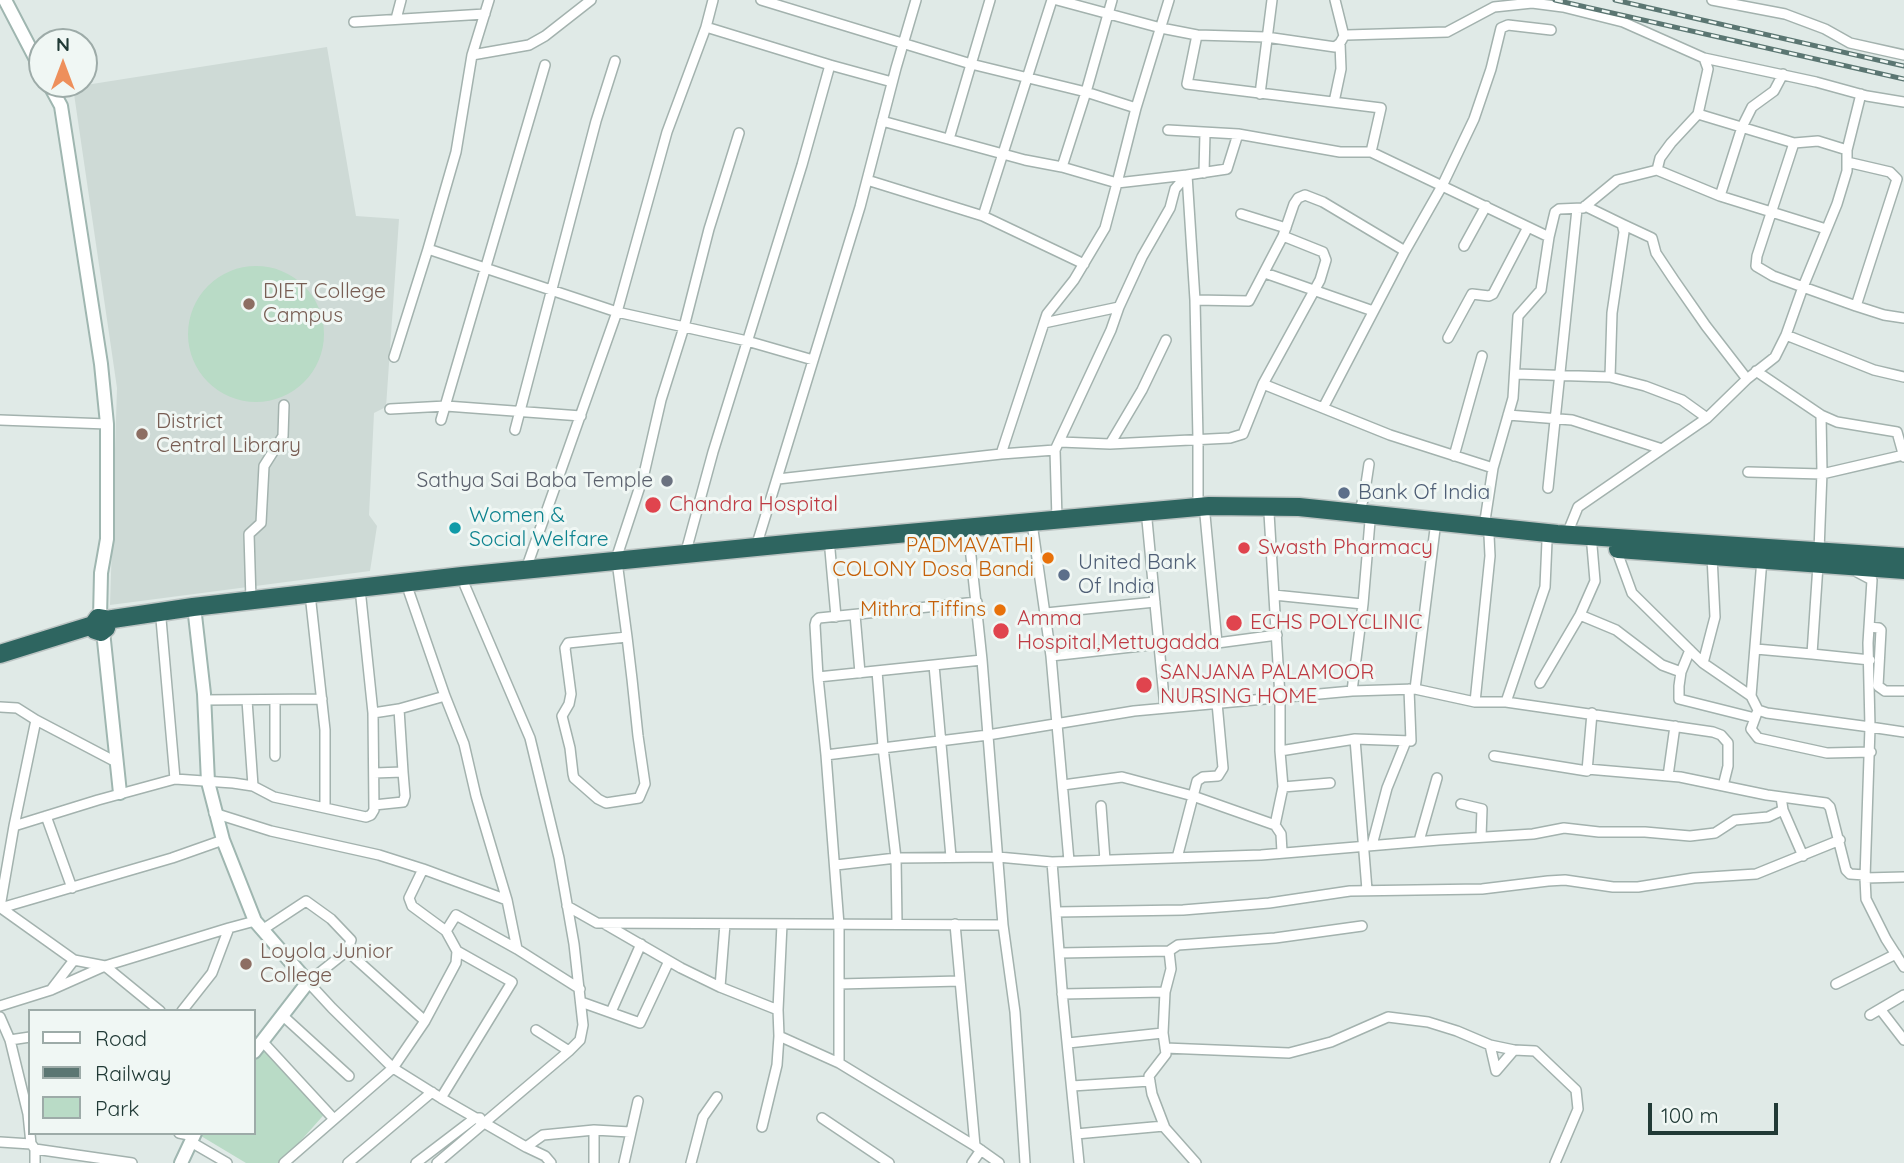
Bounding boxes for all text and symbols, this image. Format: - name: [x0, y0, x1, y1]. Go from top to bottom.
- north arrow: [28, 28, 98, 98]
- text: N: [56, 32, 70, 56]
- place label: DIET College Campus: [263, 279, 386, 329]
- marker: DIET College Campus: [241, 296, 257, 312]
- place label: District Central Library: [156, 409, 301, 459]
- marker: District Central Library: [134, 426, 150, 442]
- place label: Sathya Sai Baba Temple: [416, 468, 653, 494]
- marker: Sathya Sai Baba Temple: [659, 473, 675, 489]
- place label: Bank Of India: [1358, 480, 1490, 506]
- marker: Bank Of India: [1336, 485, 1352, 501]
- place label: Chandra Hospital: [669, 492, 838, 518]
- marker: Chandra Hospital: [643, 495, 663, 515]
- place label: Women & Social Welfare: [469, 503, 609, 553]
- marker: Women & Social Welfare: [447, 520, 463, 536]
- place label: PADMAVATHI COLONY Dosa Bandi: [832, 533, 1034, 583]
- place label: Swasth Pharmacy: [1258, 535, 1433, 561]
- marker: Swasth Pharmacy: [1236, 540, 1252, 556]
- marker: PADMAVATHI COLONY Dosa Bandi: [1040, 550, 1056, 566]
- place label: United Bank Of India: [1078, 550, 1197, 600]
- marker: United Bank Of India: [1056, 567, 1072, 583]
- place label: Mithra Tiffins: [860, 597, 986, 623]
- marker: Mithra Tiffins: [992, 602, 1008, 618]
- place label: Amma Hospital,Mettugadda: [1017, 606, 1220, 656]
- place label: ECHS POLYCLINIC: [1250, 610, 1422, 636]
- marker: ECHS POLYCLINIC: [1224, 613, 1244, 633]
- marker: Amma Hospital,Mettugadda: [991, 621, 1011, 641]
- place label: SANJANA PALAMOOR NURSING HOME: [1160, 660, 1374, 710]
- marker: SANJANA PALAMOOR NURSING HOME: [1134, 675, 1154, 695]
- place label: Loyola Junior College: [260, 939, 393, 989]
- marker: Loyola Junior College: [238, 956, 254, 972]
- legend: [28, 1009, 256, 1135]
- text: Road: [95, 1025, 147, 1051]
- text: Railway: [95, 1060, 171, 1086]
- scale bar: [1652, 1090, 1782, 1134]
- text: Park: [95, 1095, 139, 1121]
- text: 100 m: [1661, 1102, 1719, 1128]

